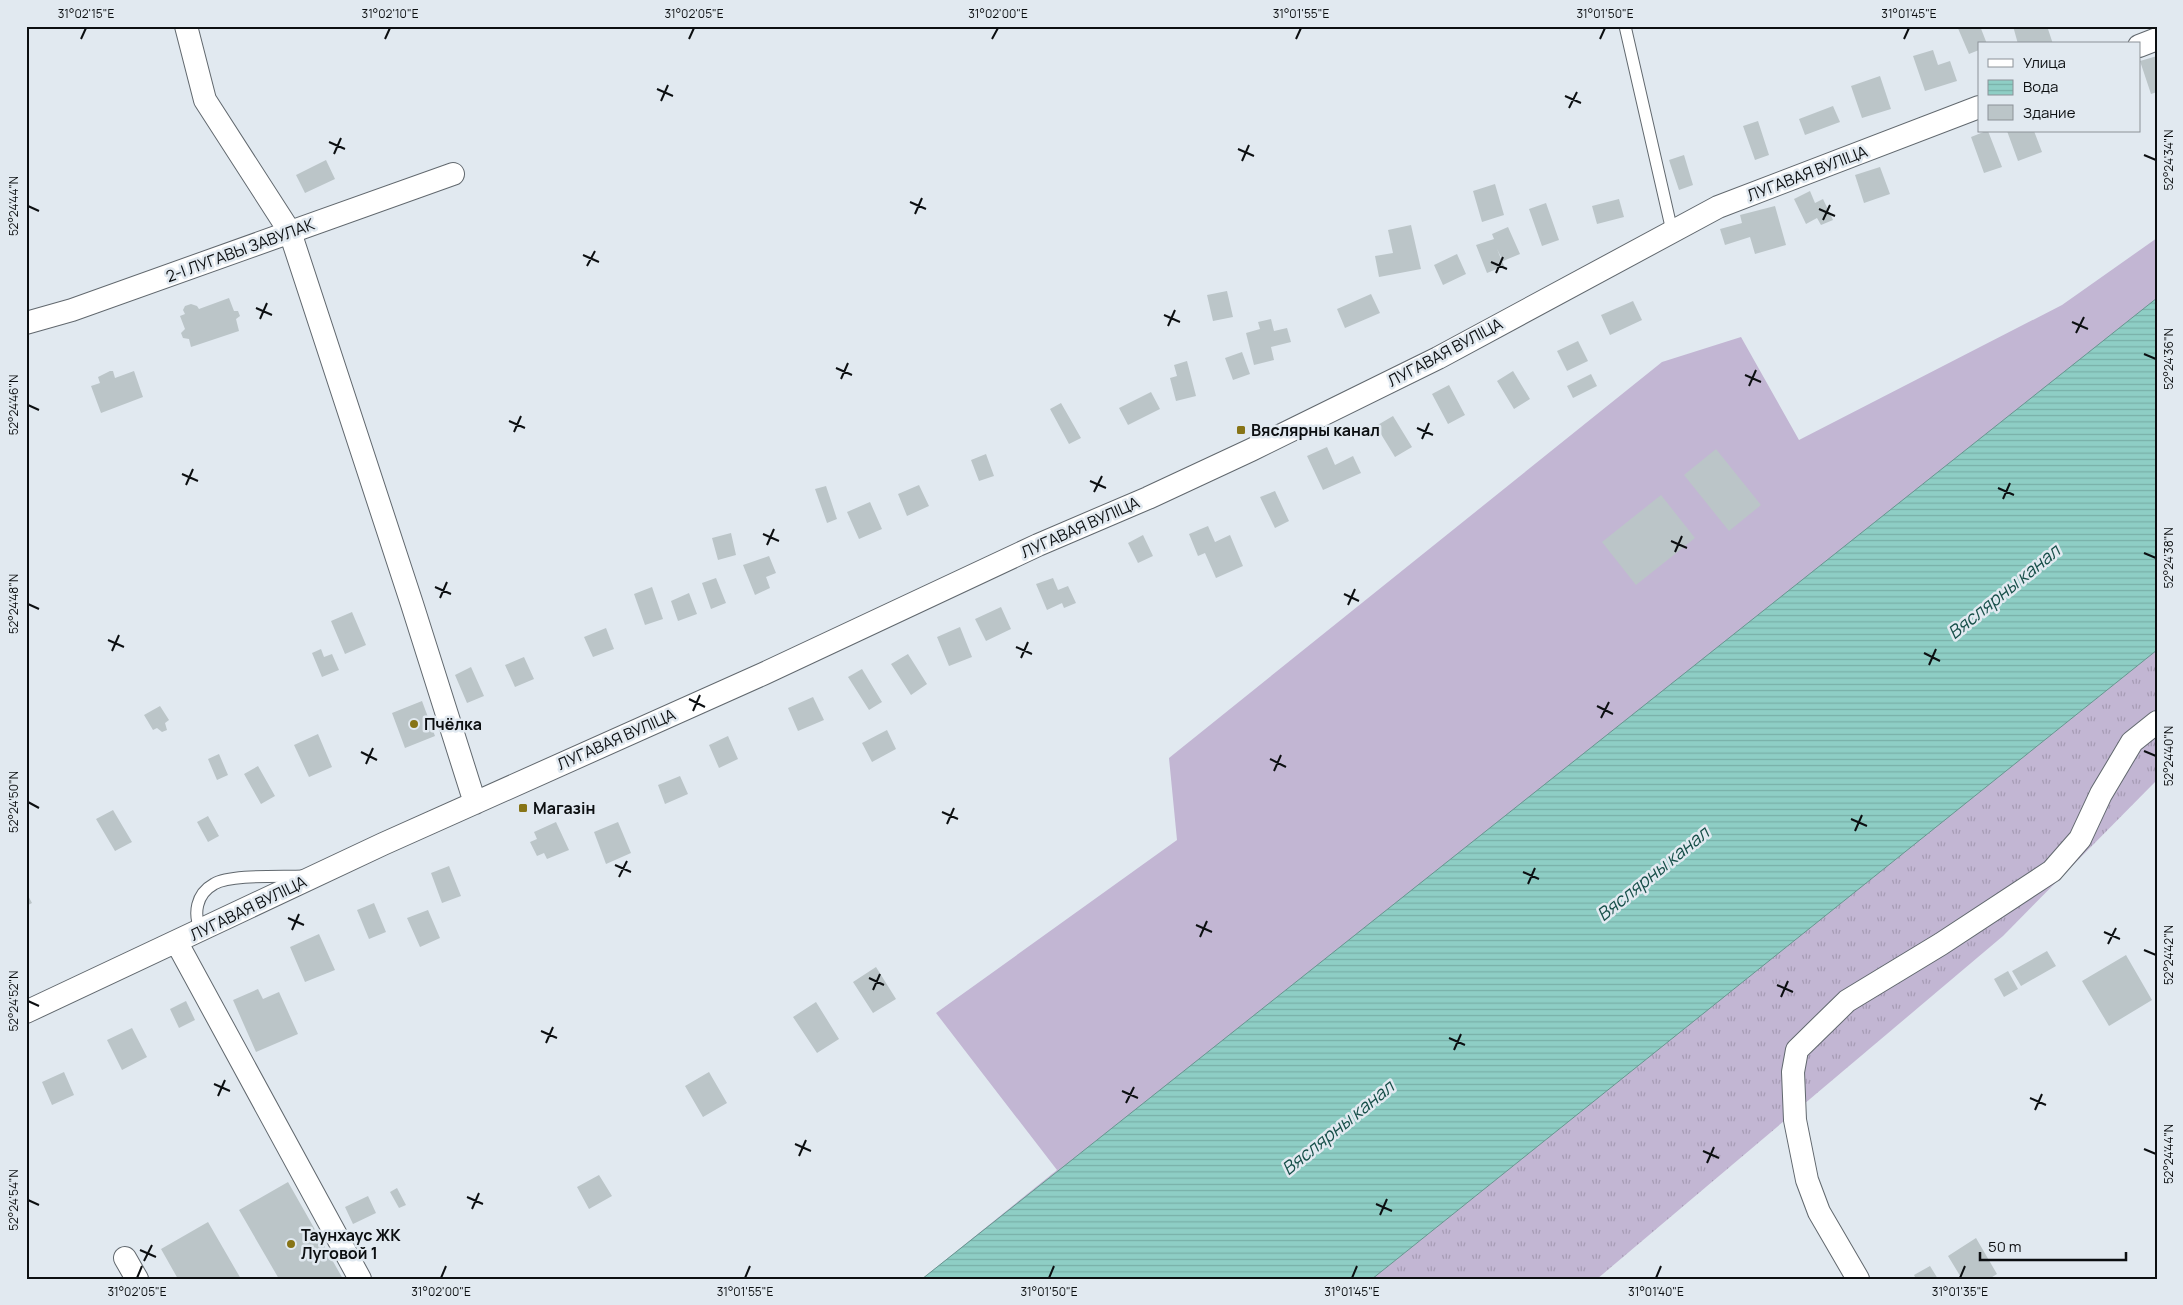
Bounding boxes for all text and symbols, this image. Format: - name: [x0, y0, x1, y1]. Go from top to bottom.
- text: 31°02'15"E: [58, 5, 114, 22]
- text: 31°02'10"E: [362, 5, 419, 22]
- text: 31°02'05"E: [664, 5, 724, 22]
- text: 31°02'00"E: [968, 5, 1028, 22]
- text: 31°01'55"E: [1273, 5, 1329, 22]
- text: 31°01'50"E: [1576, 5, 1634, 22]
- text: 31°01'45"E: [1881, 5, 1937, 22]
- legend: [1978, 42, 2140, 132]
- text: Улица: [2023, 52, 2066, 73]
- text: Вода: [2023, 76, 2058, 97]
- text: Здание: [2023, 102, 2076, 123]
- text: 52°24'34"N: [2160, 130, 2177, 190]
- street label: ЛУГАВАЯ ВУЛІЦА: [1744, 140, 1870, 206]
- text: 52°24'44"N: [5, 176, 22, 236]
- street label: 2-І ЛУГАВЫ ЗАВУЛАК: [163, 213, 318, 287]
- street label: ЛУГАВАЯ ВУЛІЦА: [1384, 312, 1506, 392]
- text: 52°24'36"N: [2160, 328, 2177, 390]
- text: 52°24'46"N: [5, 375, 22, 435]
- place label: Вяслярны канал: [1251, 419, 1380, 441]
- marker: Вяслярны канал: [1235, 424, 1247, 436]
- street label: ЛУГАВАЯ ВУЛІЦА: [1017, 491, 1143, 563]
- text: 52°24'38"N: [2160, 527, 2177, 589]
- water label: Вяслярны канал: [1942, 537, 2066, 644]
- text: 52°24'48"N: [5, 574, 22, 634]
- street label: ЛУГАВАЯ ВУЛІЦА: [553, 703, 679, 775]
- place label: Пчёлка: [424, 713, 482, 735]
- marker: Пчёлка: [408, 718, 420, 730]
- text: 52°24'40"N: [2160, 726, 2177, 786]
- text: 52°24'50"N: [5, 771, 22, 833]
- place label: Магазін: [533, 797, 595, 819]
- marker: Магазін: [517, 802, 529, 814]
- water label: Вяслярны канал: [1591, 819, 1715, 926]
- street label: ЛУГАВАЯ ВУЛІЦА: [186, 870, 310, 946]
- text: 52°24'42"N: [2160, 925, 2177, 985]
- text: 52°24'52"N: [5, 970, 22, 1032]
- water label: Вяслярны канал: [1276, 1073, 1400, 1180]
- text: 52°24'44"N: [2160, 1124, 2177, 1184]
- text: 52°24'54"N: [5, 1169, 22, 1231]
- place label: Таунхаус ЖК Луговой 1: [301, 1224, 401, 1264]
- scale bar: [1980, 1230, 2127, 1262]
- text: 50 m: [1988, 1236, 2022, 1257]
- marker: Таунхаус ЖК Луговой 1: [285, 1238, 297, 1250]
- text: 31°02'05"E: [107, 1283, 167, 1300]
- text: 31°02'00"E: [411, 1283, 471, 1300]
- text: 31°01'55"E: [717, 1283, 773, 1300]
- text: 31°01'50"E: [1020, 1283, 1078, 1300]
- text: 31°01'45"E: [1324, 1283, 1380, 1300]
- text: 31°01'40"E: [1628, 1283, 1684, 1300]
- text: 31°01'35"E: [1932, 1283, 1988, 1300]

